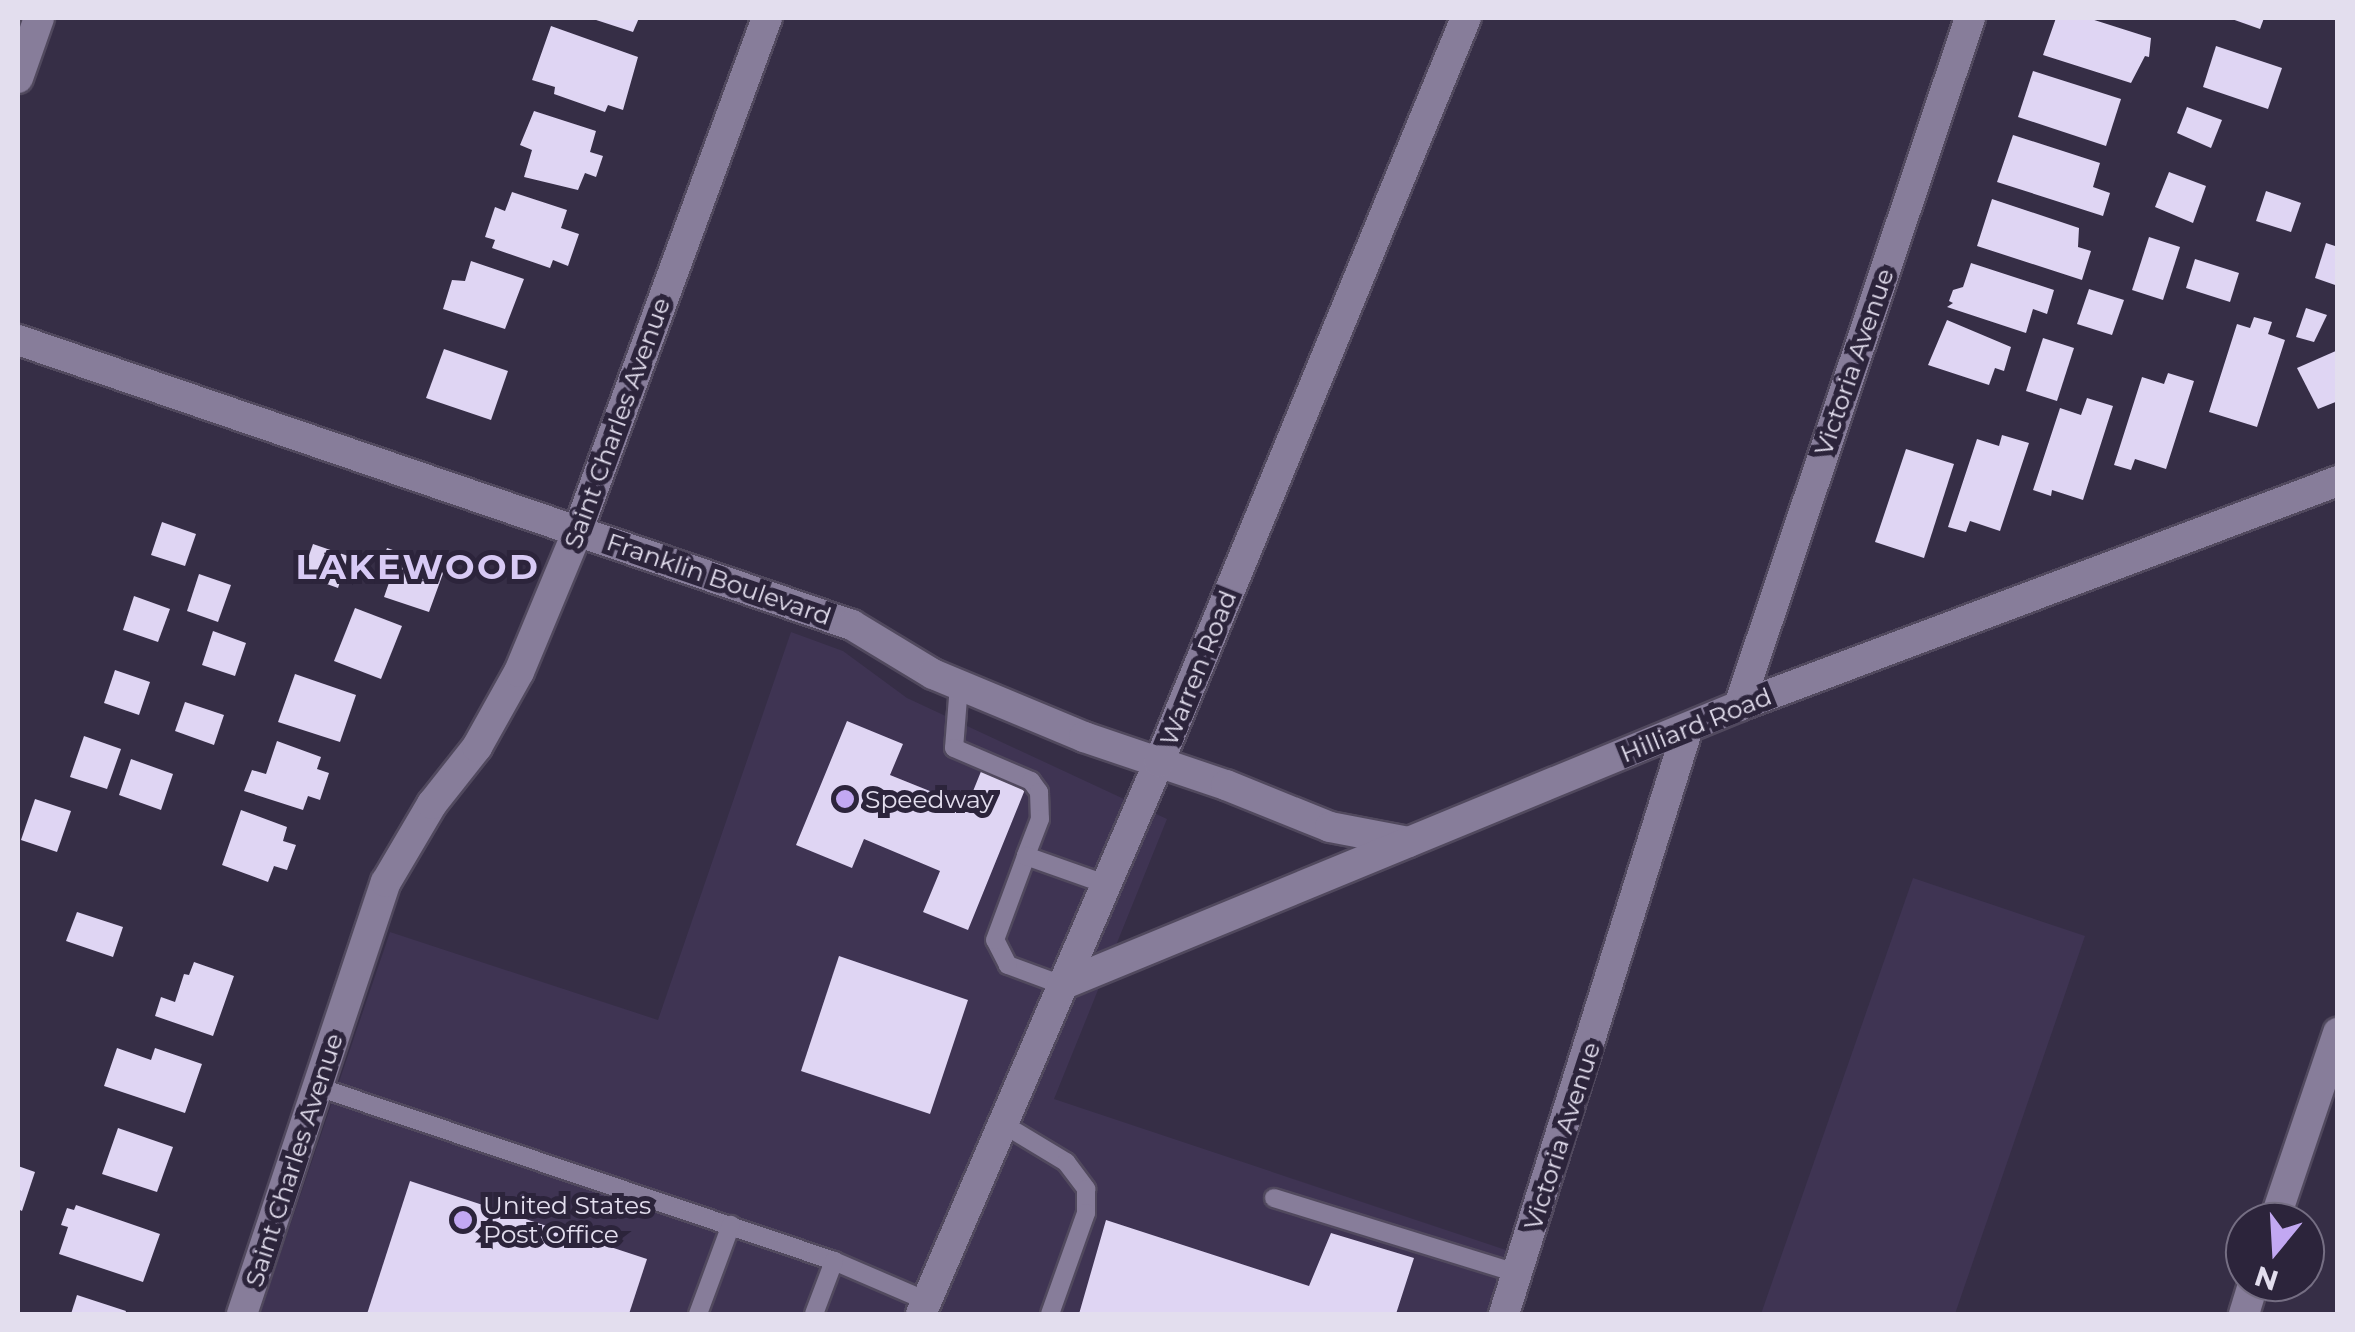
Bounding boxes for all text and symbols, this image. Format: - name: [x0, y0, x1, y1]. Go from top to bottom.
- street label: Victoria Avenue: [1808, 265, 1900, 459]
- street label: Saint Charles Avenue: [558, 294, 676, 552]
- street label: Franklin Boulevard: [603, 526, 835, 632]
- district label: LAKEWOOD: [295, 546, 541, 588]
- street label: Warren Road: [1153, 586, 1243, 750]
- street label: Hilliard Road: [1616, 681, 1776, 769]
- place label: Speedway: [865, 784, 994, 814]
- marker: Speedway: [834, 788, 856, 810]
- street label: Saint Charles Avenue: [239, 1030, 349, 1290]
- street label: Victoria Avenue: [1518, 1038, 1606, 1234]
- place label: United States Post Office: [483, 1191, 651, 1250]
- north arrow: [2225, 1202, 2325, 1302]
- marker: United States Post Office: [452, 1209, 474, 1231]
- text: N: [2250, 1259, 2282, 1298]

